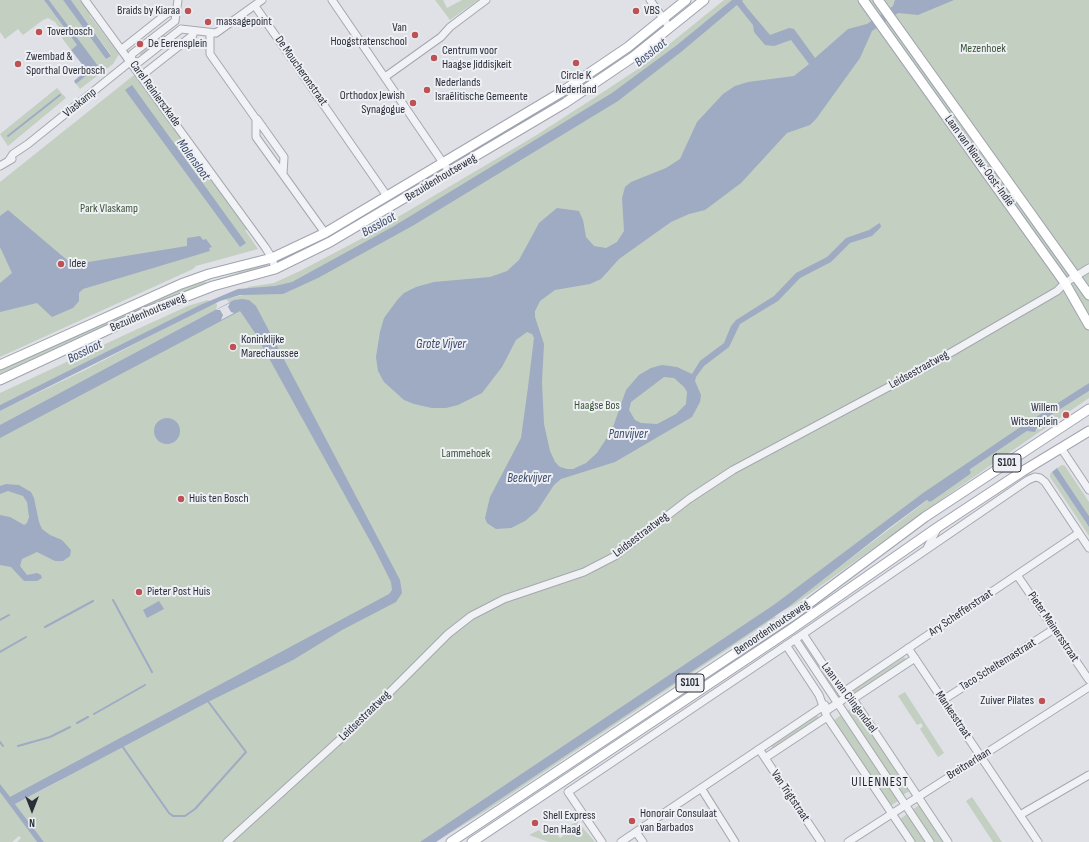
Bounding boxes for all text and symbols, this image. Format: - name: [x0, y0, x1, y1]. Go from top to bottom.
- place label: Braids by Kiaraa: [117, 4, 180, 18]
- place label: VBS: [644, 4, 660, 18]
- marker: Braids by Kiaraa: [183, 6, 193, 16]
- marker: VBS: [631, 6, 641, 16]
- place label: massagepoint: [216, 15, 272, 29]
- marker: massagepoint: [203, 17, 213, 27]
- place label: Van Hoogstratenschool: [330, 21, 407, 49]
- place label: Toverbosch: [47, 25, 93, 39]
- marker: Toverbosch: [34, 27, 44, 37]
- marker: Van Hoogstratenschool: [410, 30, 420, 40]
- street label: De Moucheronstraat: [272, 33, 330, 109]
- water label: Bossloot: [632, 36, 670, 70]
- place label: De Eerensplein: [148, 37, 207, 51]
- marker: De Eerensplein: [135, 39, 145, 49]
- park label: Mezenhoek: [960, 42, 1006, 56]
- place label: Centrum voor Haagse Jiddisjkeit: [442, 44, 512, 72]
- place label: Zwembad & Sporthal Overbosch: [26, 50, 105, 78]
- marker: Centrum voor Haagse Jiddisjkeit: [429, 53, 439, 63]
- street label: Carel Reinierszkade: [126, 58, 184, 130]
- marker: Circle K Nederland: [571, 58, 581, 68]
- marker: Zwembad & Sporthal Overbosch: [13, 59, 23, 69]
- place label: Circle K Nederland: [555, 69, 597, 97]
- place label: Nederlands Israëlitische Gemeente: [435, 76, 528, 104]
- street label: Vlaskamp: [61, 85, 99, 121]
- marker: Nederlands Israëlitische Gemeente: [422, 85, 432, 95]
- place label: Orthodox Jewish Synagogue: [340, 89, 405, 117]
- marker: Orthodox Jewish Synagogue: [408, 98, 418, 108]
- street label: Laan van Nieuw-Oost-Indië: [941, 113, 1017, 209]
- water label: Molensloot: [173, 136, 213, 184]
- street label: Bezuidenhoutseweg: [403, 151, 479, 205]
- park label: Park Vlaskamp: [80, 202, 138, 216]
- water label: Bossloot: [359, 209, 399, 241]
- place label: Idee: [69, 257, 86, 271]
- marker: Idee: [56, 259, 66, 269]
- street label: Bezuidenhoutseweg: [108, 291, 188, 335]
- place label: Koninklijke Marechaussee: [241, 333, 299, 361]
- water label: Bossloot: [65, 337, 105, 367]
- water label: Grote Vijver: [416, 337, 466, 353]
- marker: Koninklijke Marechaussee: [228, 342, 238, 352]
- street label: Leidsestraatweg: [887, 348, 951, 392]
- park label: Haagse Bos: [574, 399, 620, 413]
- place label: Willem Witsenplein: [1011, 401, 1058, 429]
- marker: Willem Witsenplein: [1061, 410, 1071, 420]
- water label: Panvijver: [608, 427, 648, 443]
- park label: Lammehoek: [442, 447, 490, 461]
- road number: S101: [993, 454, 1021, 472]
- water label: Beekvijver: [507, 471, 551, 487]
- place label: Huis ten Bosch: [189, 492, 249, 506]
- marker: Huis ten Bosch: [176, 494, 186, 504]
- street label: Leidsestraatweg: [610, 509, 672, 561]
- place label: Pieter Post Huis: [147, 585, 210, 599]
- street label: Ary Schefferstraat: [926, 586, 996, 640]
- marker: Pieter Post Huis: [134, 587, 144, 597]
- street label: Pieter Meinersstraat: [1024, 589, 1082, 665]
- street label: Benoordenhoutseweg: [732, 598, 812, 658]
- street label: Taco Scheltemastraat: [957, 636, 1039, 694]
- street label: Laan van Clingendael: [818, 660, 880, 736]
- road number: S101: [676, 674, 704, 692]
- street label: Leidsestraatweg: [336, 688, 394, 744]
- street label: Mankesstraat: [932, 688, 974, 742]
- place label: Zuiver Pilates: [980, 694, 1034, 708]
- marker: Zuiver Pilates: [1037, 696, 1047, 706]
- street label: Breitnerlaan: [944, 745, 994, 783]
- street label: Van Trigtstraat: [768, 768, 812, 824]
- district label: UILENNEST: [851, 775, 909, 791]
- north arrow: [12, 790, 52, 830]
- place label: Honorair Consulaat van Barbados: [640, 807, 717, 835]
- place label: Shell Express Den Haag: [543, 809, 595, 837]
- text: N: [29, 816, 35, 829]
- marker: Honorair Consulaat van Barbados: [627, 816, 637, 826]
- marker: Shell Express Den Haag: [530, 818, 540, 828]

